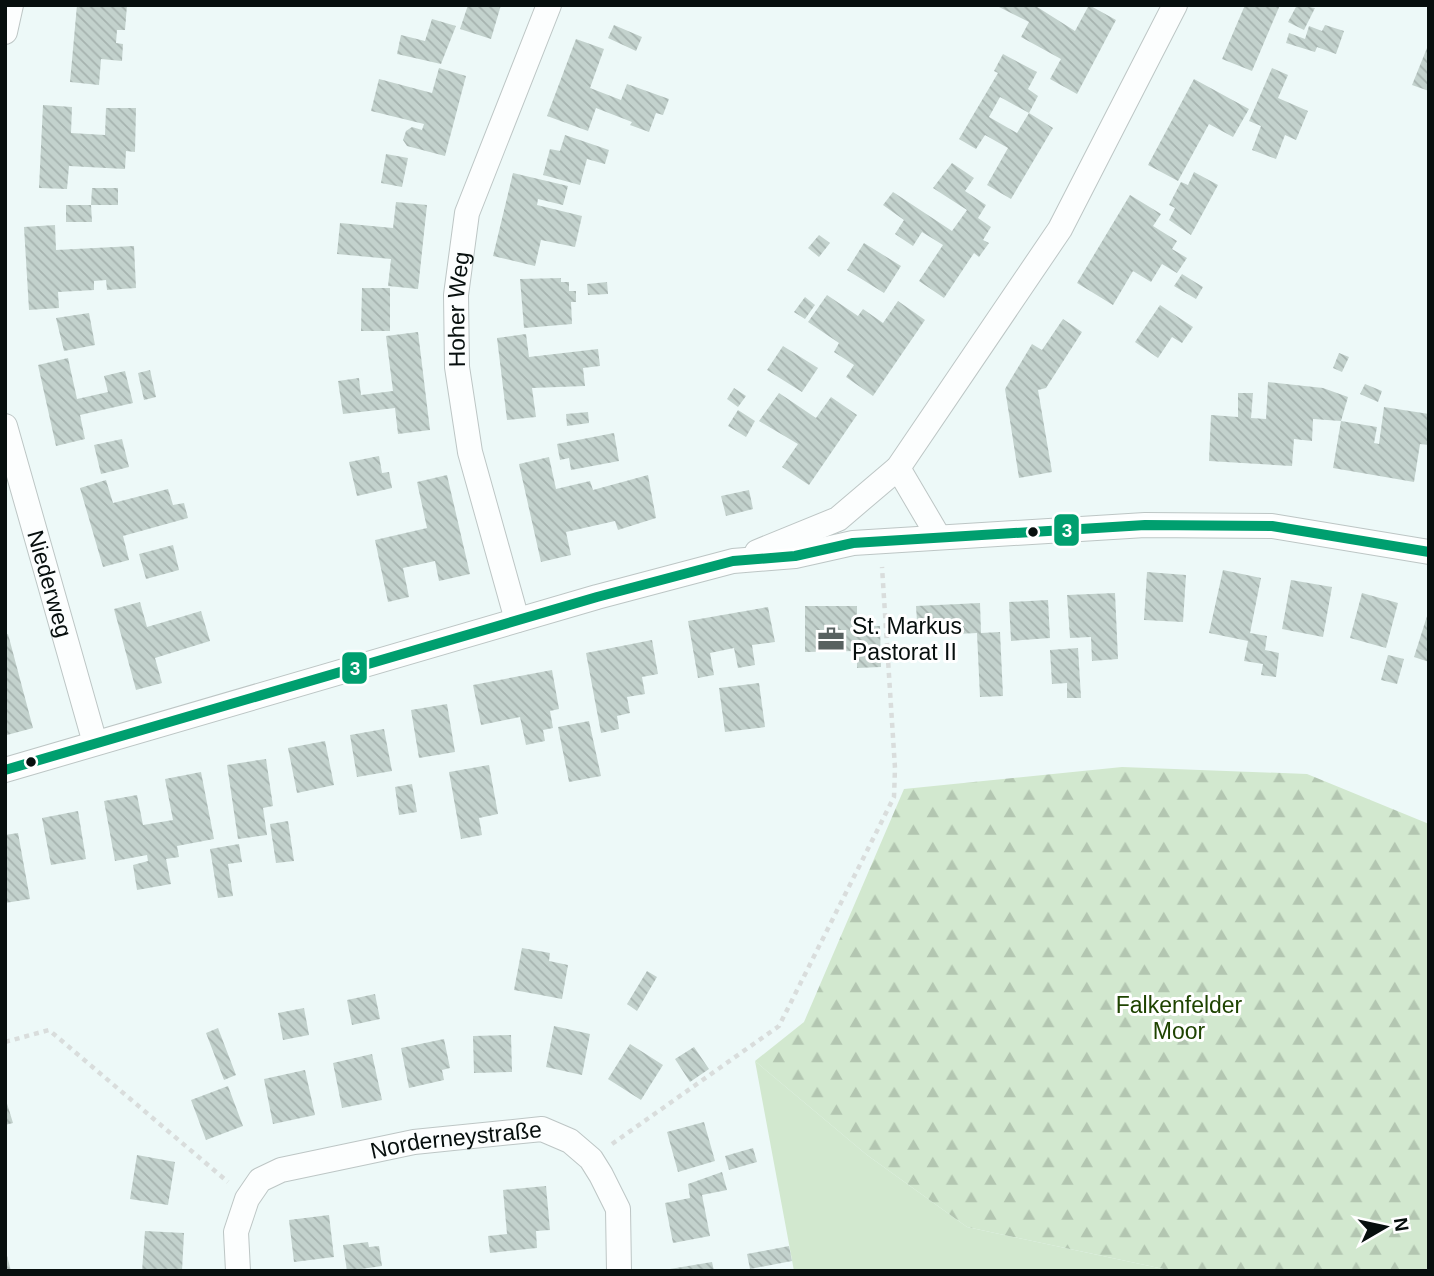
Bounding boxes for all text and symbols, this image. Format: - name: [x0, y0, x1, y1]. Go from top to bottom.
- street label: Hoher Weg: [443, 250, 475, 368]
- line badge: 3: [1053, 513, 1080, 547]
- text: 3: [1062, 520, 1072, 541]
- unlabelled marker: [1026, 525, 1040, 539]
- street label: Niederweg: [22, 527, 77, 640]
- place label: St. Markus Pastorat II: [852, 613, 962, 665]
- office icon: St. Markus Pastorat II: [816, 624, 846, 654]
- line badge: 3: [341, 651, 368, 685]
- text: 3: [350, 658, 360, 679]
- unlabelled marker: [24, 755, 38, 769]
- park label: Falkenfelder Moor: [1116, 992, 1243, 1044]
- street label: Norderneystraße: [368, 1116, 543, 1164]
- north arrow: [1350, 1192, 1420, 1262]
- text: N: [1390, 1216, 1413, 1233]

